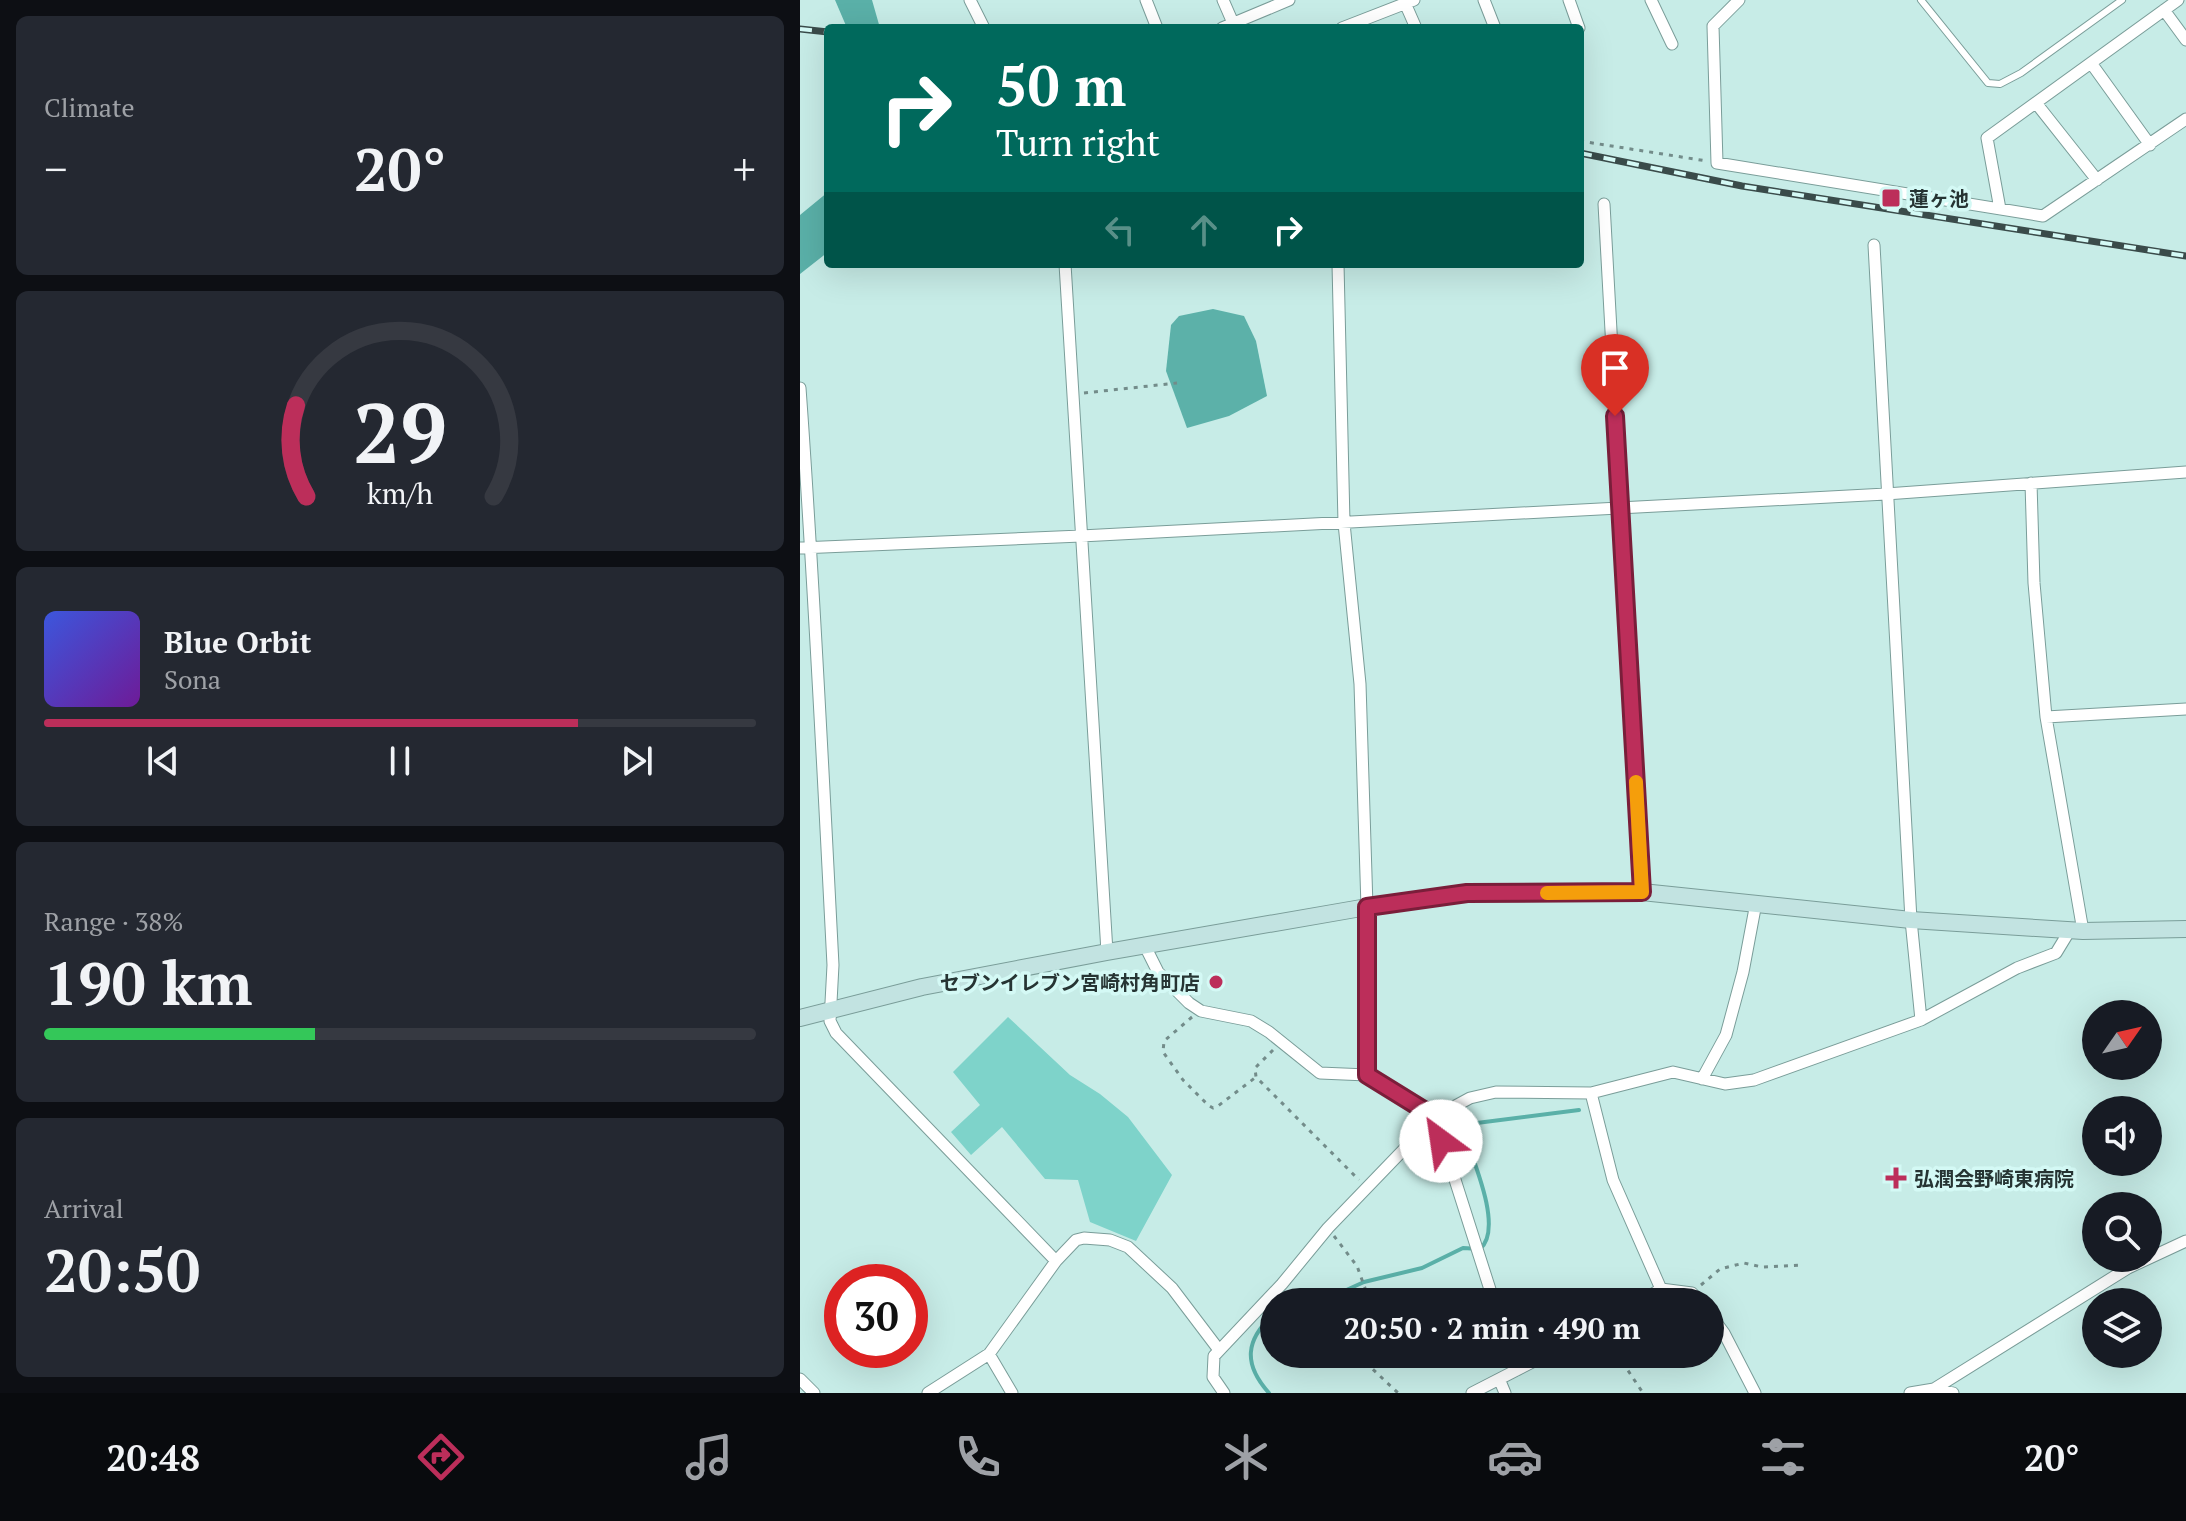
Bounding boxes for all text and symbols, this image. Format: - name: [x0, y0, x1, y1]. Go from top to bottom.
- text: 50 m: [996, 48, 1126, 122]
- icon: right: [864, 56, 968, 160]
- text: Climate: [44, 90, 135, 124]
- text: Turn right: [996, 119, 1160, 166]
- text: 20°: [354, 129, 446, 208]
- text: −: [44, 139, 67, 198]
- text: +: [733, 139, 756, 198]
- place label: 蓮ヶ池: [1909, 185, 1969, 212]
- marker: 蓮ヶ池: [1880, 187, 1902, 209]
- icon: left: [1098, 208, 1142, 252]
- icon: ahead: [1182, 208, 1226, 252]
- icon: right: [1266, 208, 1310, 252]
- pin: [1581, 334, 1649, 416]
- icon: arrive: [1593, 346, 1637, 390]
- text: 29: [353, 377, 447, 487]
- text: km/h: [367, 474, 433, 512]
- text: Blue Orbit: [164, 622, 311, 662]
- text: Sona: [164, 662, 221, 696]
- icon: previous: [141, 739, 185, 783]
- icon: pause: [378, 739, 422, 783]
- icon: next: [615, 739, 659, 783]
- text: Range · 38%: [44, 904, 183, 938]
- text: 190 km: [44, 943, 252, 1022]
- place label: セブンイレブン宮崎村角町店: [940, 969, 1200, 996]
- marker: セブンイレブン宮崎村角町店: [1207, 973, 1225, 991]
- north arrow: [2082, 1000, 2162, 1080]
- map controls: [2082, 1000, 2162, 1368]
- button: sound: [2082, 1096, 2162, 1176]
- position arrow: [1399, 1099, 1483, 1183]
- place label: 弘潤会野崎東病院: [1914, 1165, 2074, 1192]
- marker: 弘潤会野崎東病院: [1885, 1167, 1907, 1189]
- text: Arrival: [44, 1191, 124, 1225]
- button: search: [2082, 1192, 2162, 1272]
- text: 20:50: [44, 1230, 200, 1309]
- speed limit sign: 30: [824, 1264, 928, 1368]
- button: layers: [2082, 1288, 2162, 1368]
- text: 20:50 · 2 min · 490 m: [1344, 1308, 1640, 1348]
- icon: directions: [413, 1429, 469, 1485]
- icon: music: [681, 1429, 737, 1485]
- icon: phone: [950, 1429, 1006, 1485]
- icon: climate: [1218, 1429, 1274, 1485]
- icon: car: [1487, 1429, 1543, 1485]
- icon: filters: [1755, 1429, 1811, 1485]
- text: 20:48: [106, 1434, 200, 1481]
- text: 20°: [2024, 1434, 2080, 1481]

